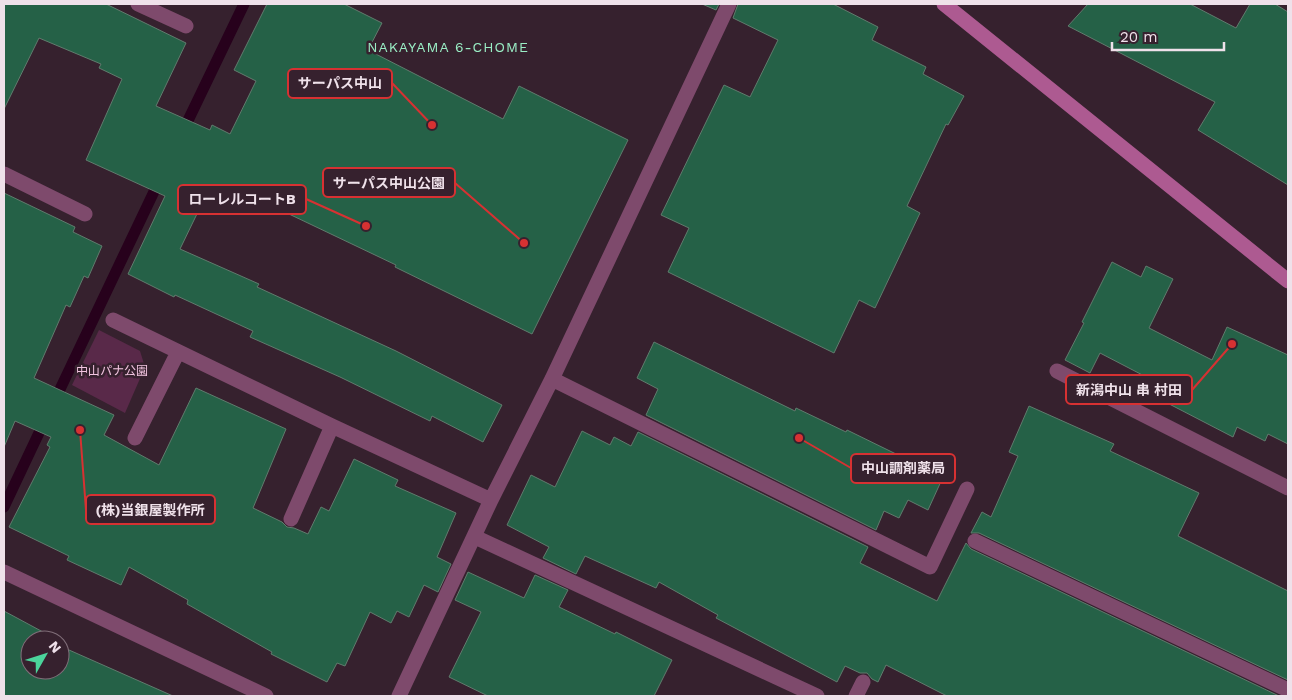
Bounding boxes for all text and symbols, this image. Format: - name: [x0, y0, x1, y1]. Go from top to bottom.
- scale bar: [1112, 20, 1224, 52]
- text: 20 m: [1120, 28, 1158, 46]
- district label: NAKAYAMA 6-CHOME: [367, 39, 529, 55]
- callout: サーパス中山: [288, 69, 392, 98]
- text: サーパス中山: [298, 75, 382, 91]
- callout: サーパス中山公園: [323, 168, 455, 197]
- text: サーパス中山公園: [333, 175, 445, 191]
- callout: ローレルコートB: [178, 185, 306, 214]
- text: ローレルコートB: [188, 191, 296, 207]
- park label: 中山パナ公園: [76, 364, 148, 378]
- callout: 新潟中山 串 村田: [1066, 375, 1192, 404]
- text: 新潟中山 串 村田: [1076, 382, 1182, 398]
- callout: 中山調剤薬局: [851, 454, 955, 483]
- text: 中山調剤薬局: [861, 460, 945, 476]
- callout: (株)当銀屋製作所: [86, 495, 215, 524]
- text: (株)当銀屋製作所: [96, 502, 204, 518]
- north arrow: [20, 630, 70, 680]
- text: N: [46, 638, 65, 656]

